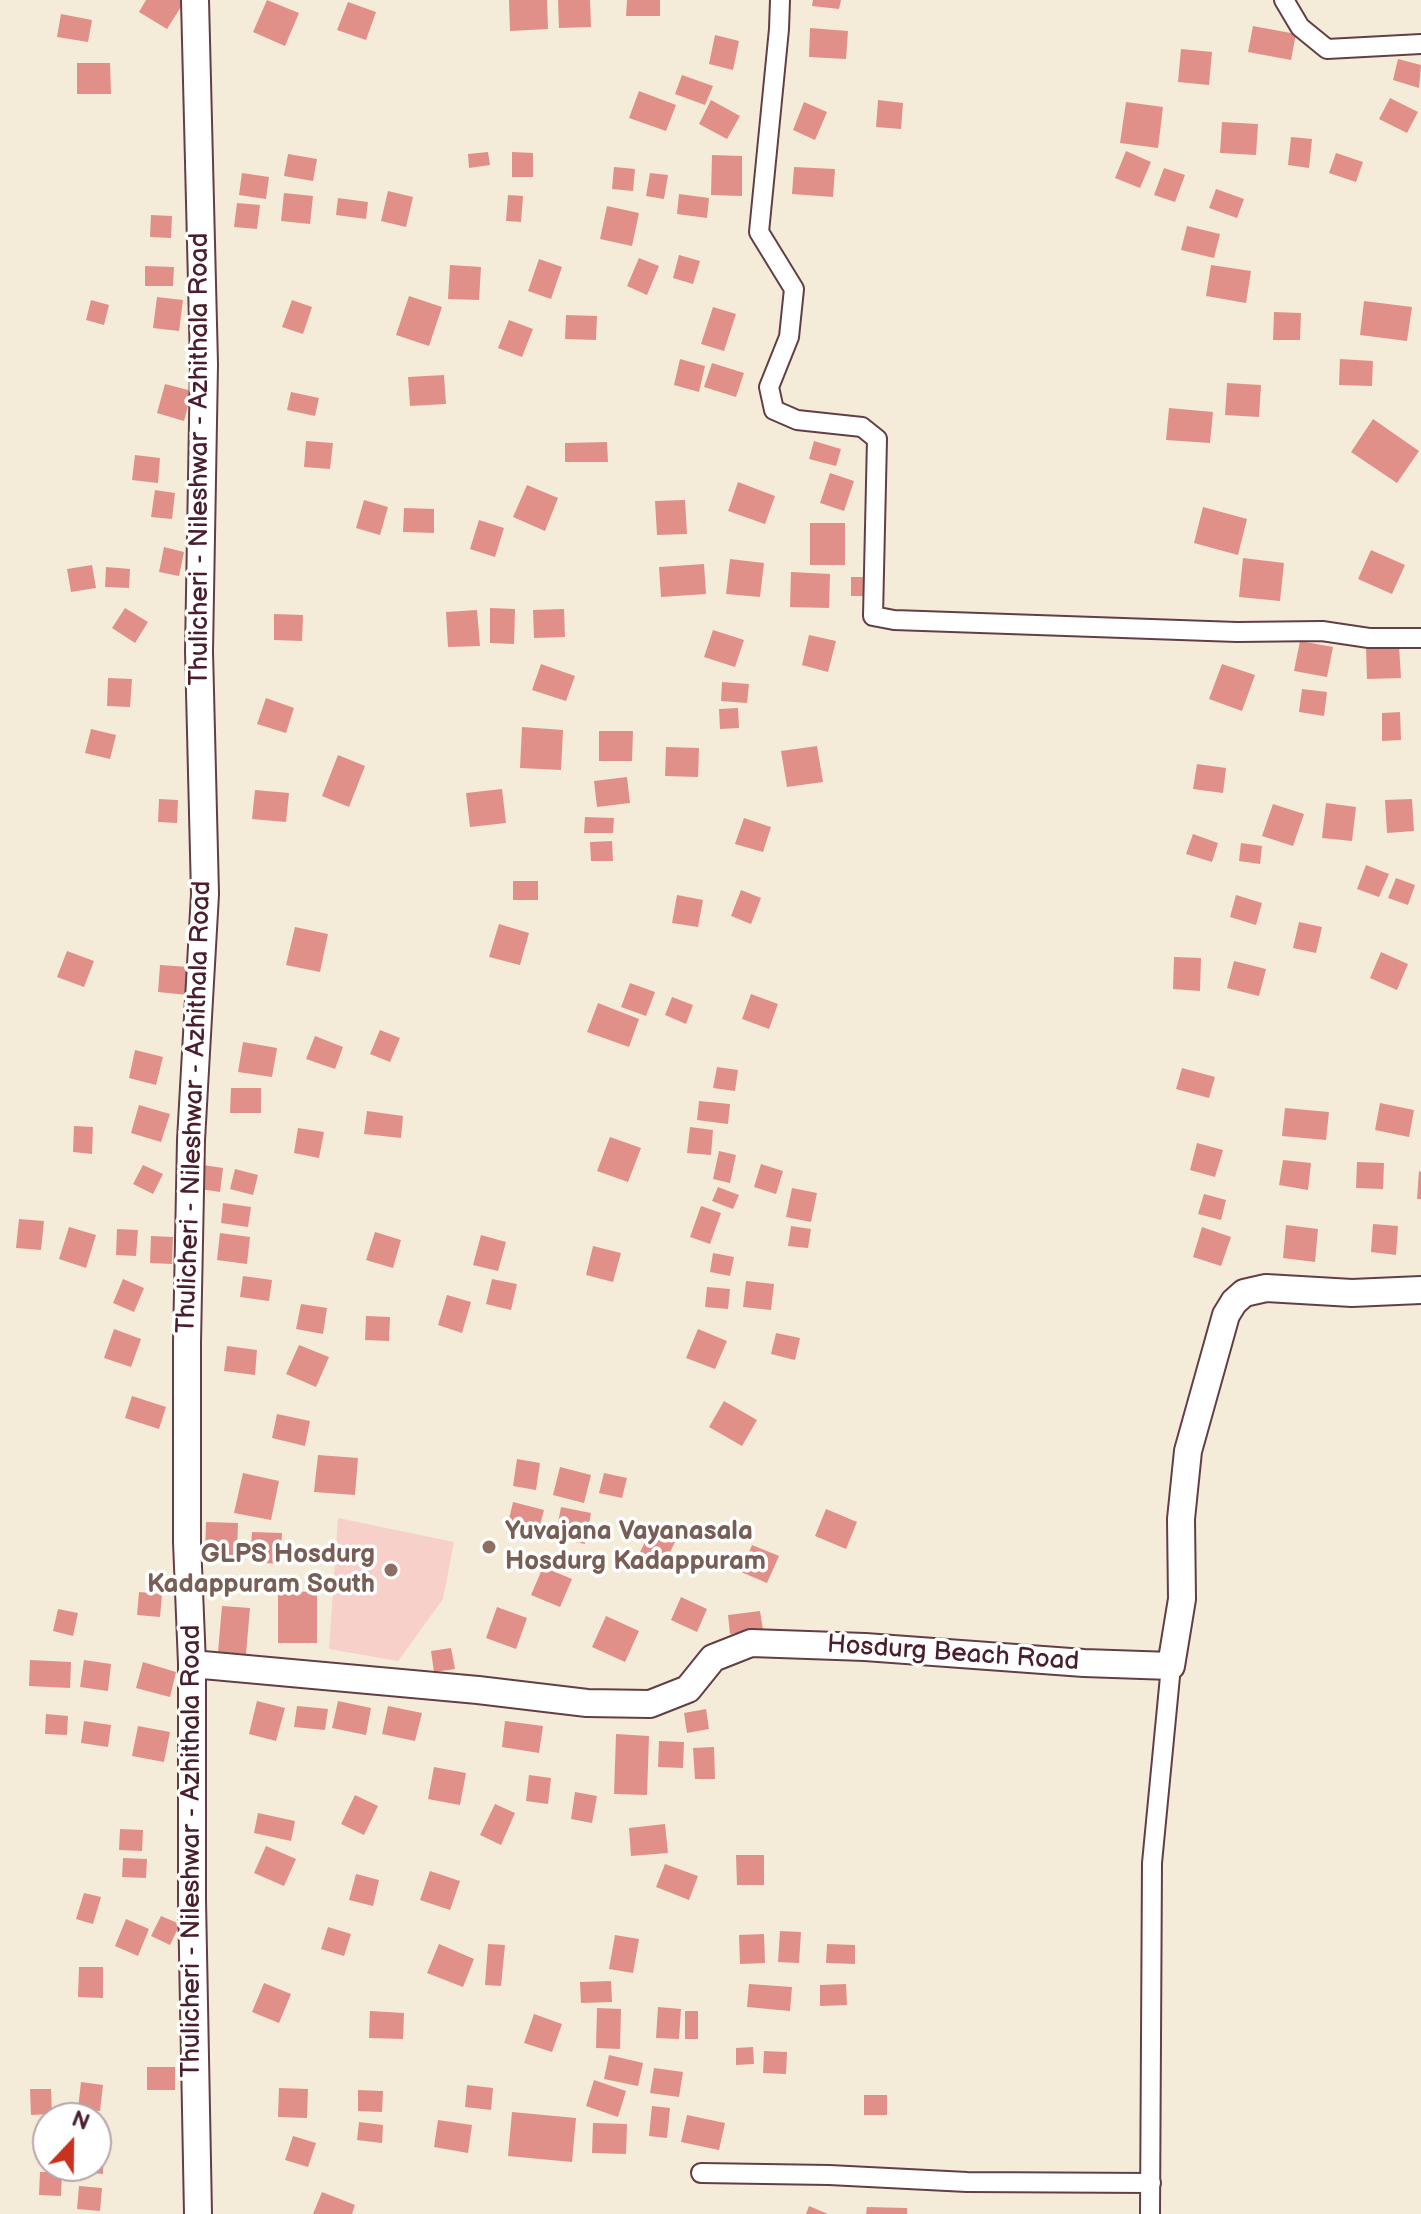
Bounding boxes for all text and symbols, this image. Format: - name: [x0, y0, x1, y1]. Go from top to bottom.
- street label: Thulicheri - Nileshwar - Azhithala Road: [184, 233, 216, 685]
- street label: Thulicheri - Nileshwar - Azhithala Road: [172, 880, 218, 1334]
- place label: Yuvajana Vayanasala Hosdurg Kadappuram: [505, 1516, 766, 1578]
- marker: Yuvajana Vayanasala Hosdurg Kadappuram: [480, 1538, 498, 1556]
- place label: GLPS Hosdurg Kadappuram South: [147, 1539, 375, 1600]
- marker: GLPS Hosdurg Kadappuram South: [382, 1561, 400, 1579]
- street label: Thulicheri - Nileshwar - Azhithala Road: [176, 1625, 208, 2077]
- street label: Hosdurg Beach Road: [826, 1630, 1080, 1678]
- north arrow: [32, 2102, 112, 2182]
- text: N: [68, 2106, 93, 2137]

